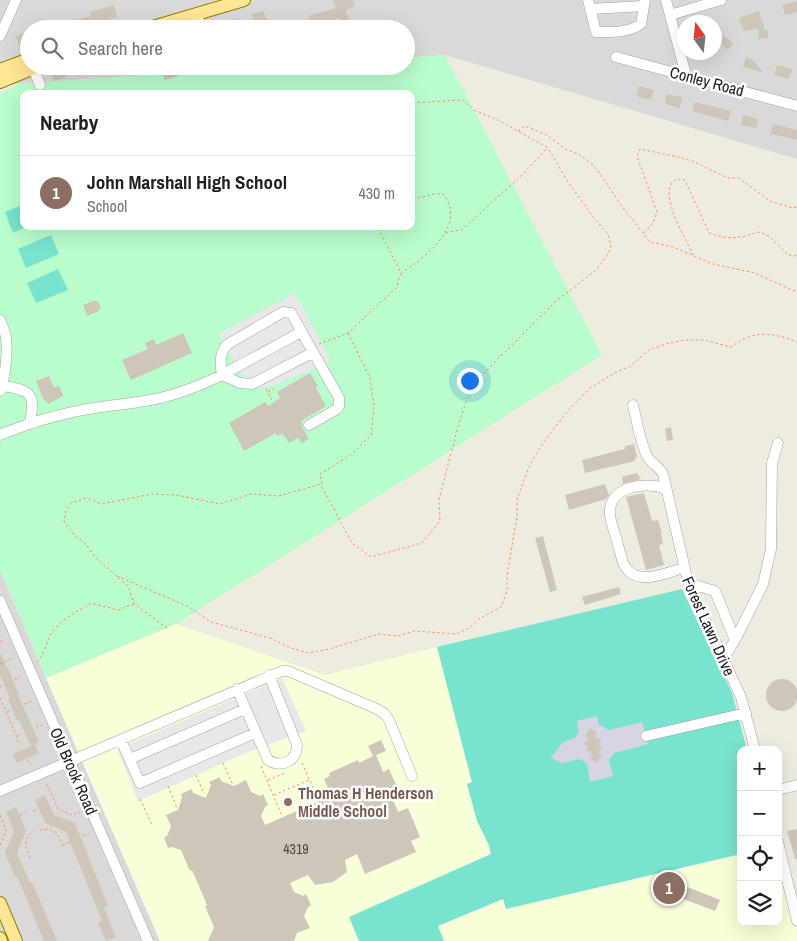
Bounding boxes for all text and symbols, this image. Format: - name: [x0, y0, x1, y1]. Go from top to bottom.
- north arrow: [677, 15, 722, 60]
- search box: [20, 20, 415, 75]
- icon: search: [38, 34, 66, 62]
- text: Search here: [78, 35, 163, 61]
- street label: Conley Road: [668, 61, 746, 101]
- text: Nearby: [40, 108, 98, 137]
- text: John Marshall High School: [87, 169, 287, 195]
- text: 1: [52, 182, 60, 204]
- text: 430 m: [359, 182, 395, 204]
- text: School: [87, 195, 127, 217]
- your location: [457, 368, 483, 394]
- street label: Forest Lawn Drive: [677, 573, 741, 679]
- street label: Old Brook Road: [45, 724, 103, 818]
- map controls: [737, 746, 782, 926]
- button: +: [737, 746, 782, 791]
- place label: Thomas H Henderson Middle School: [298, 782, 434, 822]
- button: −: [737, 791, 782, 836]
- marker: Thomas H Henderson Middle School: [282, 796, 294, 808]
- button: locate: [737, 836, 782, 881]
- house number: 4319: [283, 840, 309, 858]
- pin: 1: [653, 869, 685, 907]
- button: layers: [737, 881, 782, 926]

